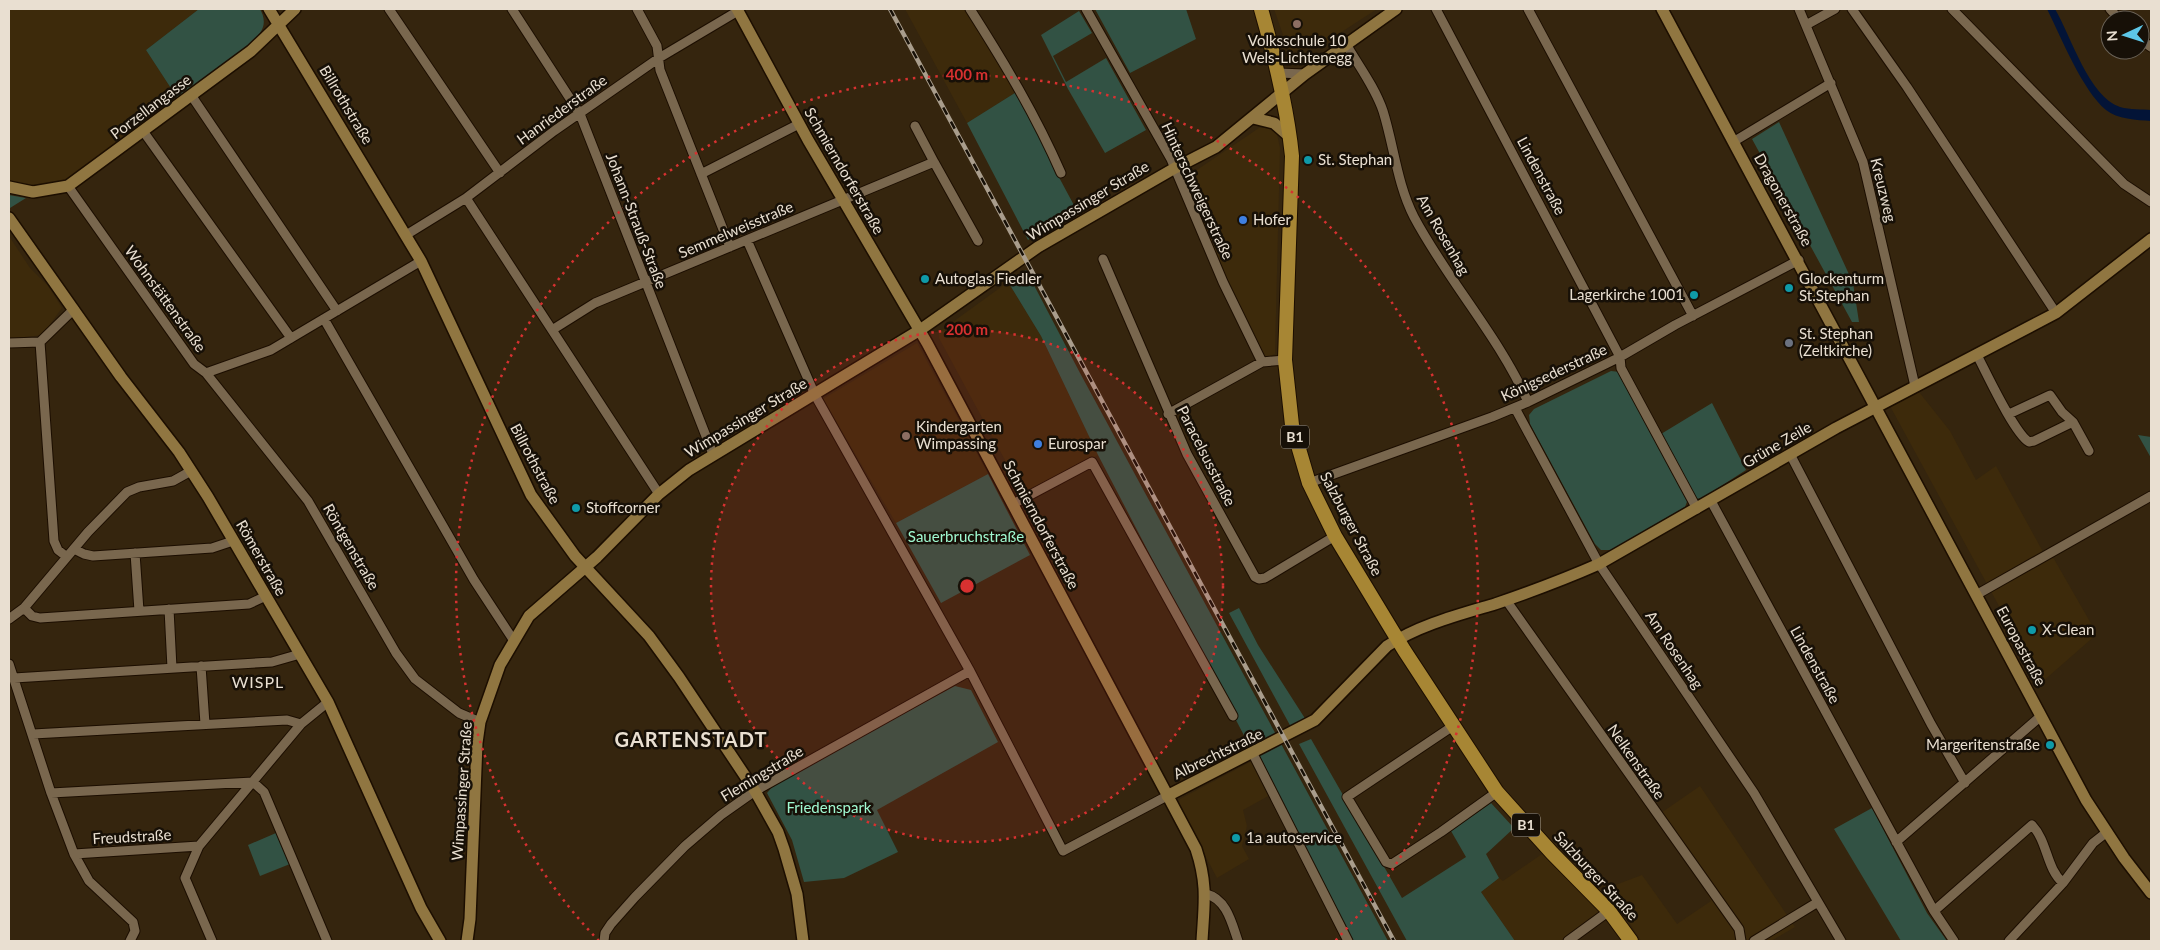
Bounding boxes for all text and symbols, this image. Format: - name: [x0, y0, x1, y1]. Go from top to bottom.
- north arrow: [2100, 10, 2150, 60]
- marker: Volksschule 10 Wels-Lichtenegg: [1291, 18, 1303, 30]
- text: N: [2103, 30, 2120, 42]
- place label: Volksschule 10 Wels-Lichtenegg: [1242, 31, 1352, 66]
- street label: Billrothstraße: [316, 62, 377, 147]
- text: 400 m: [946, 65, 988, 83]
- street label: Porzellangasse: [107, 70, 194, 142]
- street label: Hanriederstraße: [513, 70, 610, 148]
- street label: Schmierndorferstraße: [801, 104, 889, 237]
- street label: Hinterschweigerstraße: [1158, 119, 1238, 262]
- street label: Lindenstraße: [1514, 133, 1570, 218]
- street label: Johann-Strauß-Straße: [603, 150, 671, 291]
- place label: St. Stephan: [1318, 150, 1392, 168]
- street label: Dragonerstraße: [1751, 150, 1817, 249]
- marker: St. Stephan: [1302, 154, 1314, 166]
- street label: Wimpassinger Straße: [1023, 156, 1152, 244]
- street label: Kreuzweg: [1867, 156, 1901, 224]
- street label: Am Rosenhag: [1414, 191, 1474, 278]
- street label: Semmelweisstraße: [675, 197, 796, 261]
- place label: Hofer: [1253, 210, 1291, 228]
- marker: Hofer: [1237, 214, 1249, 226]
- street label: Wohnstättenstraße: [121, 242, 210, 355]
- place label: Autoglas Fiedler: [935, 269, 1042, 287]
- place label: Glockenturm St.Stephan: [1799, 269, 1884, 304]
- marker: Autoglas Fiedler: [919, 273, 931, 285]
- marker: Glockenturm St.Stephan: [1783, 282, 1795, 294]
- place label: Lagerkirche 1001: [1569, 285, 1684, 303]
- marker: Lagerkirche 1001: [1688, 289, 1700, 301]
- text: 200 m: [946, 320, 988, 338]
- place label: St. Stephan (Zeltkirche): [1799, 324, 1873, 359]
- marker: St. Stephan (Zeltkirche): [1783, 337, 1795, 349]
- street label: Königsederstraße: [1498, 340, 1610, 405]
- street label: Wimpassinger Straße: [681, 373, 810, 461]
- street label: Paracelsusstraße: [1174, 402, 1240, 509]
- place label: Kindergarten Wimpassing: [916, 417, 1002, 452]
- street label: Grüne Zeile: [1739, 417, 1814, 471]
- street label: Billrothstraße: [507, 420, 565, 507]
- road number: B1: [1281, 426, 1309, 448]
- marker: Kindergarten Wimpassing: [900, 430, 912, 442]
- place label: Eurospar: [1048, 434, 1107, 452]
- marker: Eurospar: [1032, 438, 1044, 450]
- street label: Schmierndorferstraße: [1000, 457, 1084, 592]
- street label: Salzburger Straße: [1317, 469, 1387, 579]
- place label: Stoffcorner: [586, 498, 660, 516]
- street label: Röntgenstraße: [320, 500, 384, 593]
- marker: Stoffcorner: [570, 502, 582, 514]
- street label: Römerstraße: [233, 516, 291, 599]
- park label: Sauerbruchstraße: [908, 527, 1024, 545]
- centre of rings: [958, 577, 976, 595]
- street label: Europastraße: [1993, 603, 2050, 688]
- street label: Am Rosenhag: [1642, 607, 1708, 692]
- place label: X-Clean: [2042, 620, 2094, 638]
- street label: Lindenstraße: [1787, 623, 1845, 706]
- marker: X-Clean: [2026, 624, 2038, 636]
- district label: WISPL: [232, 672, 284, 691]
- street label: Nelkenstraße: [1604, 720, 1669, 802]
- street label: Wimpassinger Straße: [447, 721, 475, 861]
- street label: Albrechtstraße: [1170, 724, 1265, 783]
- district label: GARTENSTADT: [615, 727, 767, 751]
- place label: Margeritenstraße: [1926, 735, 2040, 753]
- marker: Margeritenstraße: [2044, 739, 2056, 751]
- street label: Flemingstraße: [717, 741, 806, 805]
- park label: Friedenspark: [787, 798, 872, 816]
- road number: B1: [1512, 814, 1540, 836]
- street label: Freudstraße: [92, 825, 172, 847]
- street label: Salzburger Straße: [1551, 827, 1643, 924]
- place label: 1a autoservice: [1246, 828, 1342, 846]
- marker: 1a autoservice: [1230, 832, 1242, 844]

